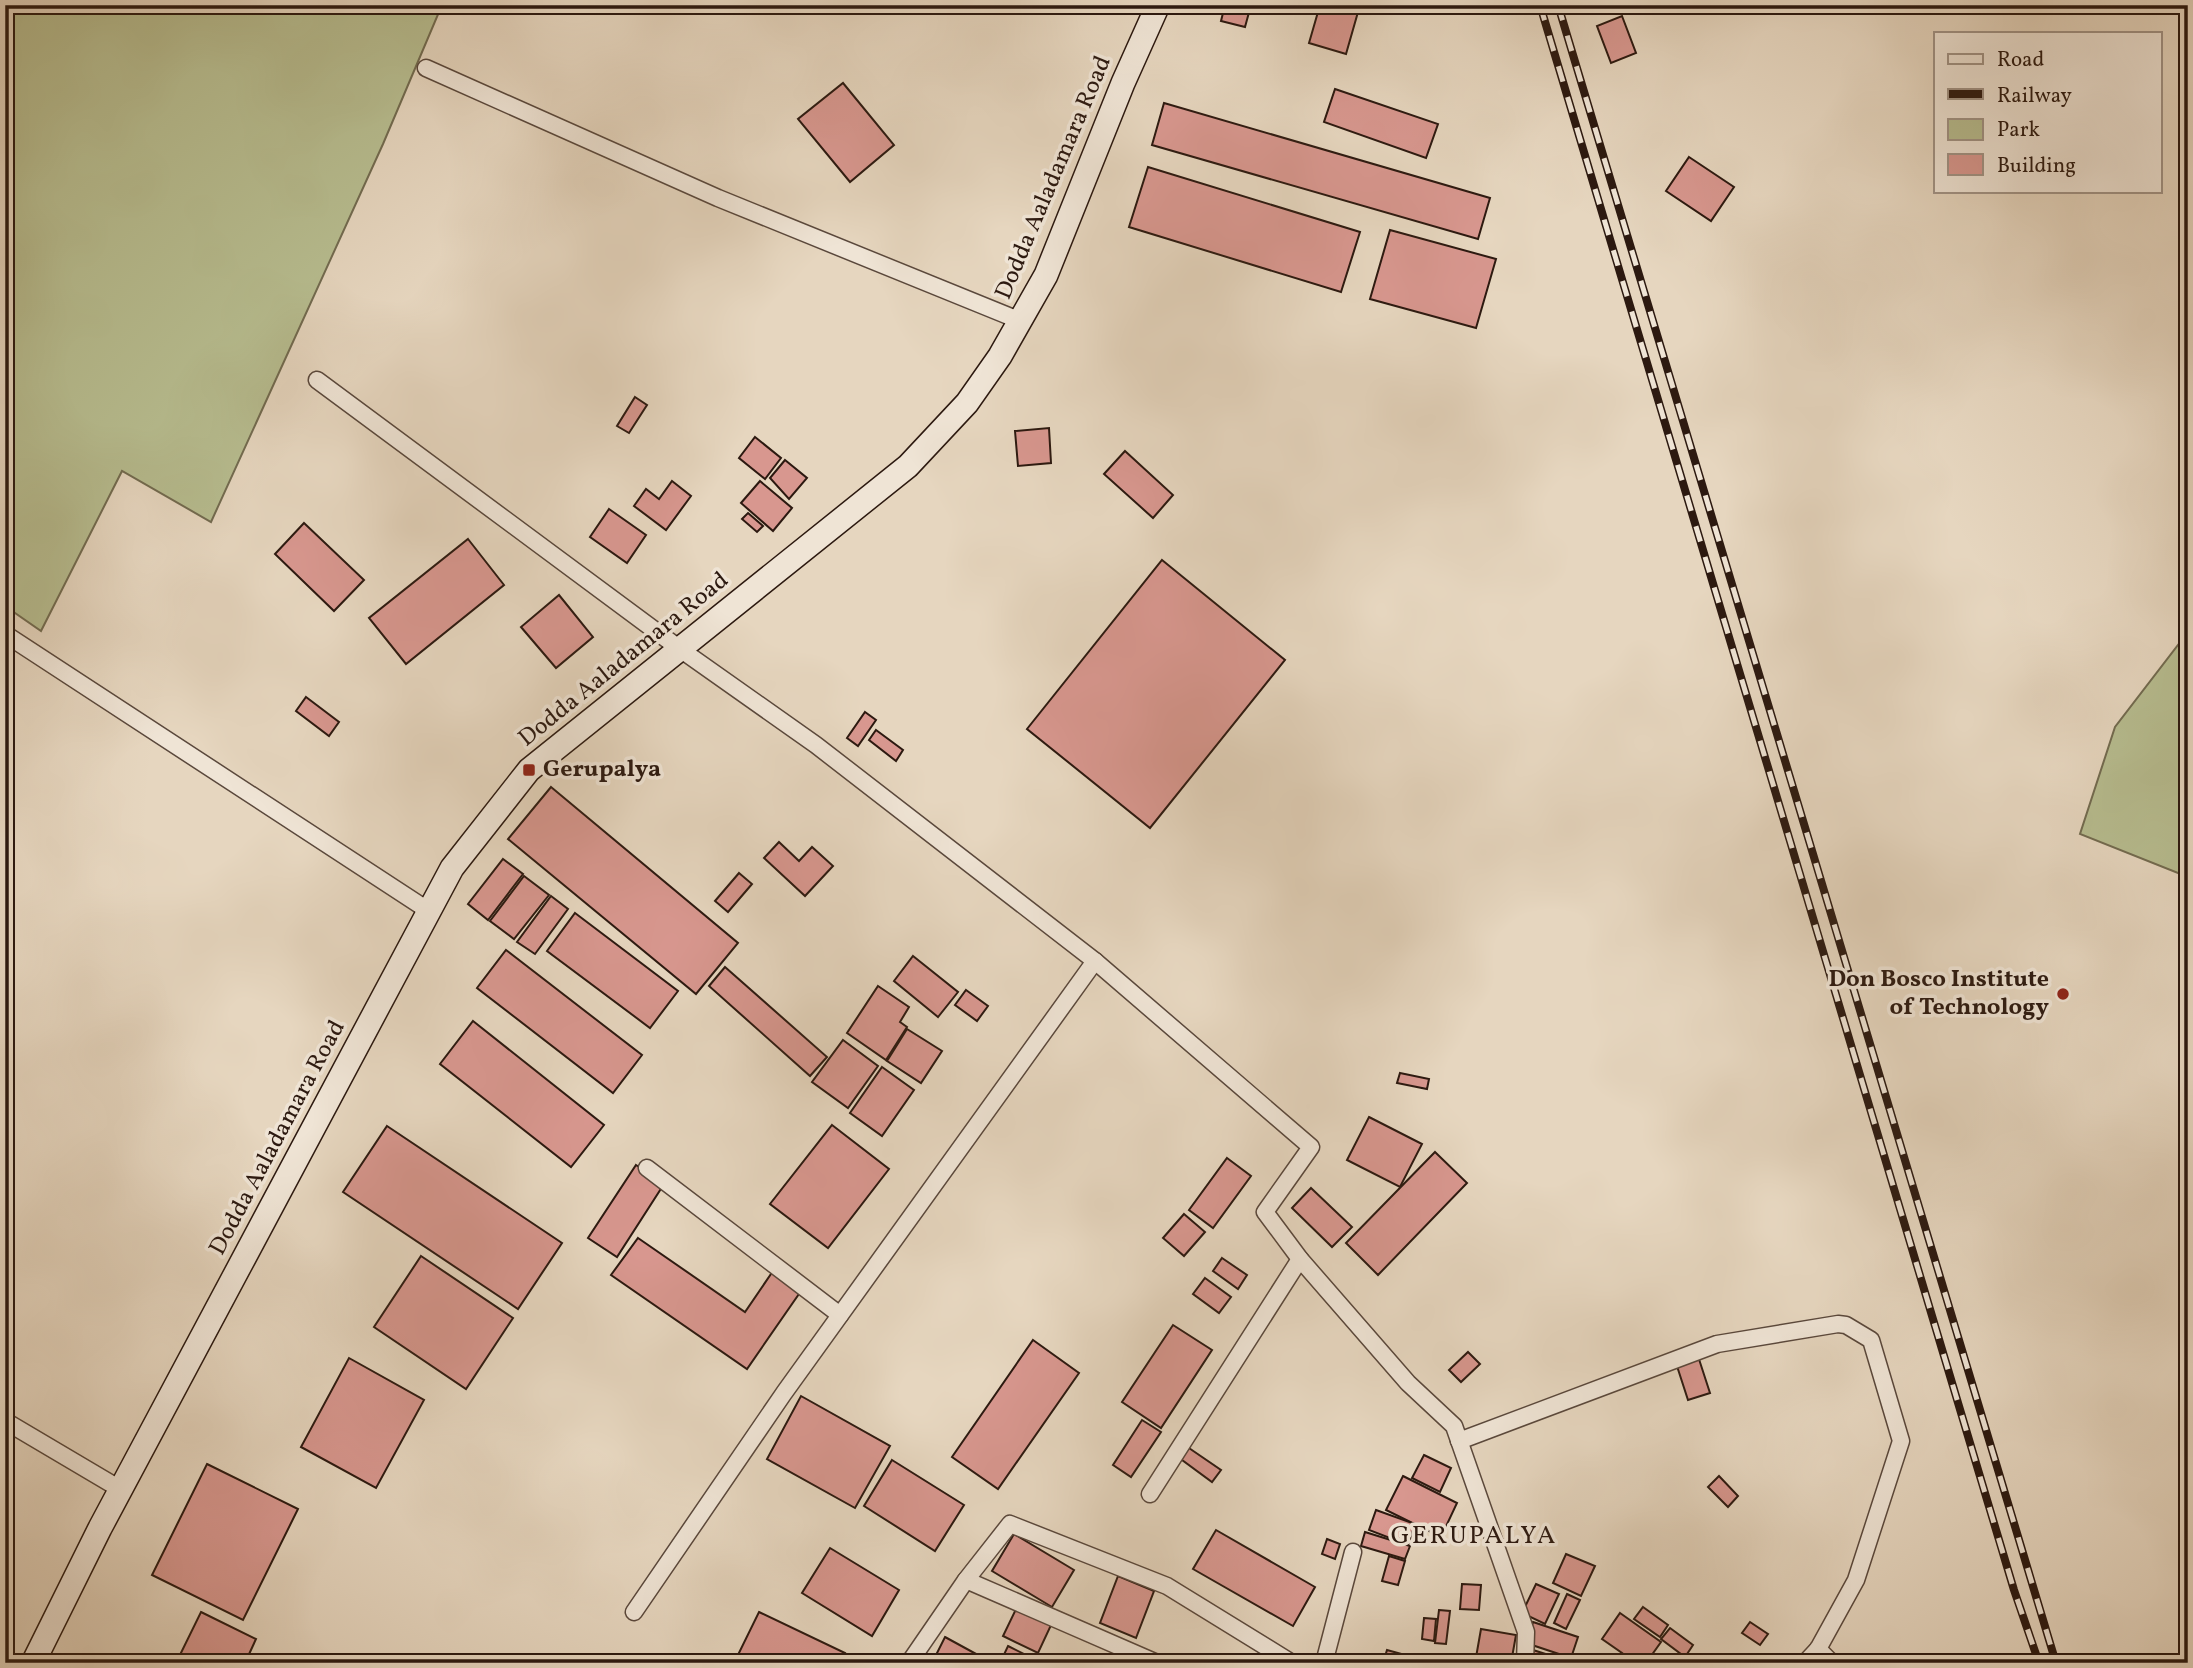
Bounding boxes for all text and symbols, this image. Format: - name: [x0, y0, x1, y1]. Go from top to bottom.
- legend: [1934, 32, 2162, 192]
- text: Road: [1997, 46, 2044, 75]
- street label: Dodda Aaladamara Road: [987, 51, 1121, 305]
- text: Railway: [1997, 82, 2073, 111]
- text: Park: [1997, 116, 2040, 145]
- text: Building: [1997, 152, 2076, 181]
- street label: Dodda Aaladamara Road: [512, 564, 736, 756]
- place label: Gerupalya: [543, 753, 661, 787]
- marker: Gerupalya: [521, 762, 537, 778]
- place label: Don Bosco Institute of Technology: [1828, 963, 2050, 1025]
- marker: Don Bosco Institute of Technology: [2055, 986, 2071, 1002]
- street label: Dodda Aaladamara Road: [202, 1014, 354, 1262]
- district label: GERUPALYA: [1391, 1518, 1557, 1554]

